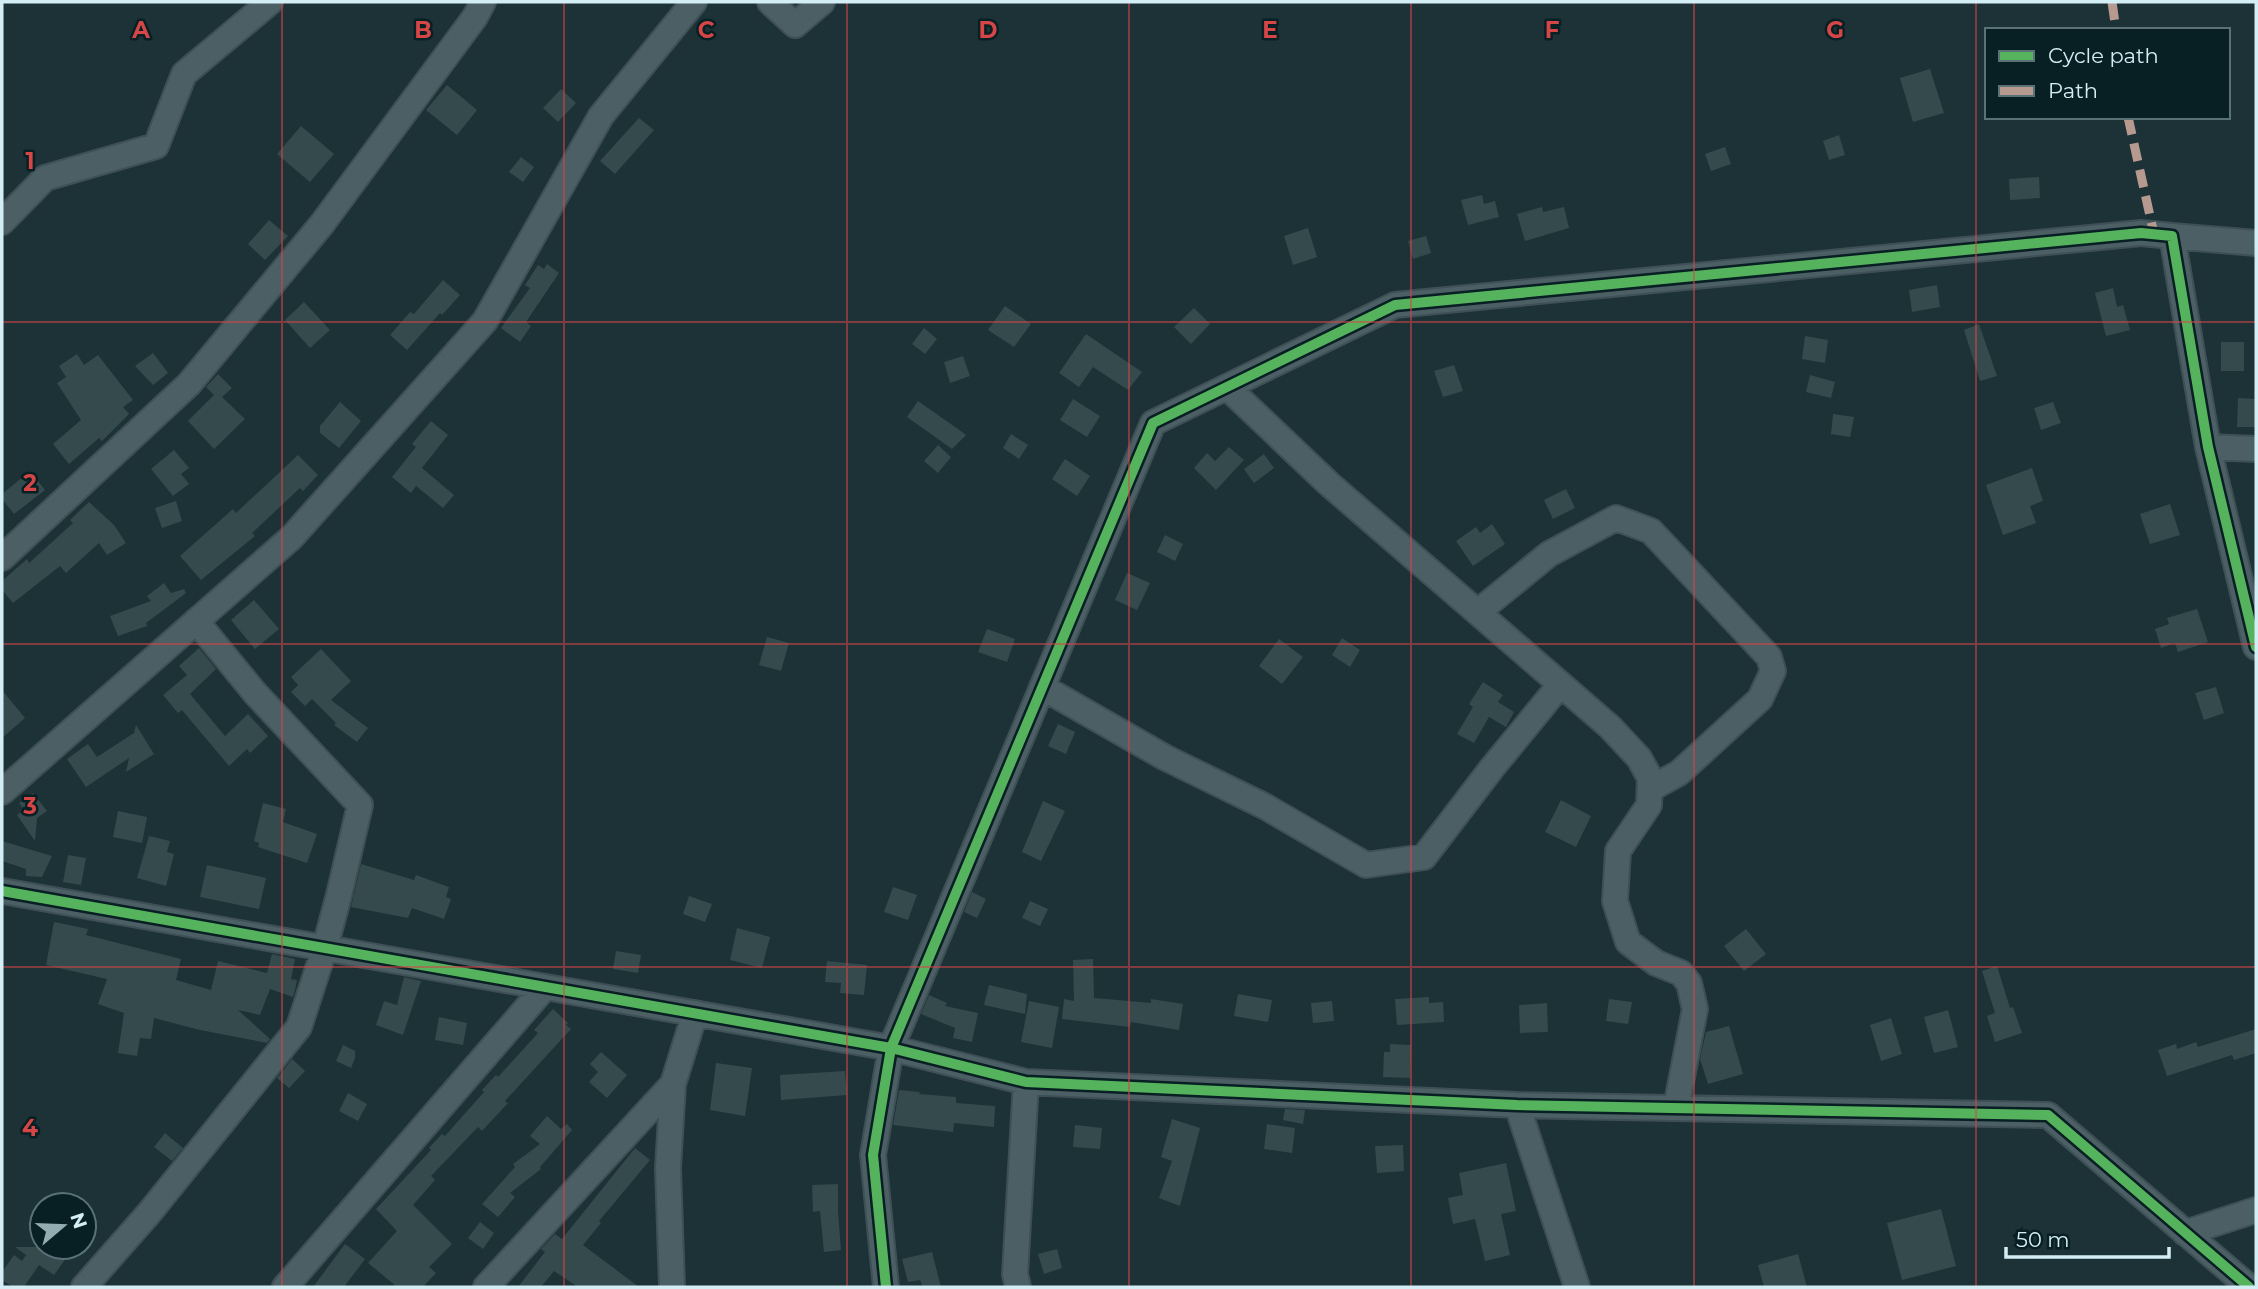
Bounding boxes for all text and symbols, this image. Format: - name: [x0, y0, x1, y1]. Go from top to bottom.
- text: A: [131, 16, 150, 44]
- text: B: [414, 16, 432, 44]
- text: C: [698, 16, 715, 44]
- text: D: [979, 16, 998, 44]
- text: E: [1262, 16, 1278, 44]
- text: F: [1545, 16, 1560, 44]
- text: G: [1826, 16, 1844, 44]
- legend: [1985, 28, 2230, 119]
- text: Cycle path: [2048, 43, 2159, 68]
- text: Path: [2048, 78, 2098, 103]
- text: 1: [25, 147, 35, 175]
- text: 2: [23, 469, 37, 497]
- text: 3: [22, 792, 37, 820]
- text: 4: [22, 1114, 38, 1142]
- north arrow: [28, 1191, 98, 1261]
- text: N: [65, 1210, 92, 1232]
- scale bar: [2006, 1216, 2169, 1260]
- text: 50 m: [2016, 1227, 2070, 1252]

